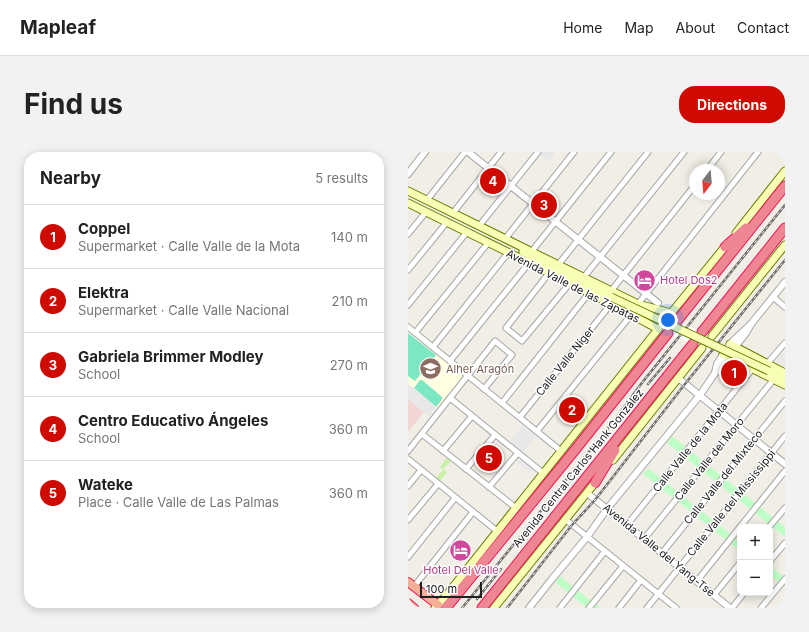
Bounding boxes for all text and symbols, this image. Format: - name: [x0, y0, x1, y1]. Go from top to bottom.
- text: Mapleaf: [20, 16, 96, 39]
- text: Home: [563, 19, 602, 36]
- text: Map: [624, 19, 654, 36]
- text: About: [676, 19, 715, 36]
- text: Contact: [737, 19, 789, 36]
- button: Directions: [679, 86, 785, 123]
- text: Find us: [24, 87, 123, 121]
- north arrow: [689, 164, 725, 200]
- pin: 4: [480, 166, 506, 196]
- text: Nearby: [40, 168, 101, 188]
- text: 5 results: [315, 170, 368, 186]
- pin: 3: [531, 190, 557, 220]
- text: Coppel: [78, 219, 130, 238]
- text: 1: [50, 229, 56, 245]
- text: 140 m: [331, 229, 368, 245]
- text: Supermarket · Calle Valle de la Mota: [78, 238, 300, 254]
- street label: Avenida Valle de las Zapatas: [504, 246, 642, 326]
- hotel icon: Hotel Dos2: [632, 267, 658, 293]
- place label: Hotel Dos2: [660, 273, 717, 287]
- text: Elektra: [78, 283, 129, 302]
- text: 2: [49, 293, 57, 309]
- text: 210 m: [332, 293, 368, 309]
- text: Supermarket · Calle Valle Nacional: [78, 302, 289, 318]
- your location: [658, 310, 678, 330]
- street label: Calle Valle Níger: [533, 323, 597, 399]
- text: Gabriela Brimmer Modley: [78, 347, 264, 366]
- school or university icon: Alher Aragón: [418, 356, 444, 382]
- text: 3: [49, 357, 57, 373]
- text: 270 m: [330, 357, 368, 373]
- pin: 1: [721, 358, 747, 388]
- place label: Alher Aragón: [446, 362, 514, 376]
- text: School: [78, 366, 120, 382]
- street label: Avenida Central Carlos Hank González: [510, 386, 646, 550]
- pin: 2: [559, 395, 585, 425]
- street label: Calle Valle de la Mota: [649, 399, 731, 495]
- text: Centro Educativo Ángeles: [78, 411, 268, 430]
- street label: Calle Valle del Moro: [671, 414, 747, 503]
- text: 4: [49, 421, 57, 437]
- text: 360 m: [329, 421, 368, 437]
- street label: Calle Valle del Mixteco: [681, 427, 766, 527]
- text: School: [78, 430, 120, 446]
- pin: 5: [476, 443, 502, 473]
- street label: Calle Valle del Mississippi: [684, 447, 778, 559]
- text: Wateke: [78, 475, 133, 494]
- text: 5: [49, 485, 57, 501]
- text: 360 m: [329, 485, 368, 501]
- text: Place · Calle Valle de Las Palmas: [78, 494, 279, 510]
- street label: Avenida Valle del Yang-Tse: [600, 500, 718, 600]
- map controls: [737, 524, 773, 596]
- button: +: [737, 524, 773, 560]
- hotel icon: Hotel Del Valle: [448, 537, 474, 563]
- button: −: [737, 560, 773, 596]
- place label: Hotel Del Valle: [423, 563, 499, 577]
- scale bar: [420, 580, 482, 599]
- text: 100 m: [426, 582, 457, 596]

